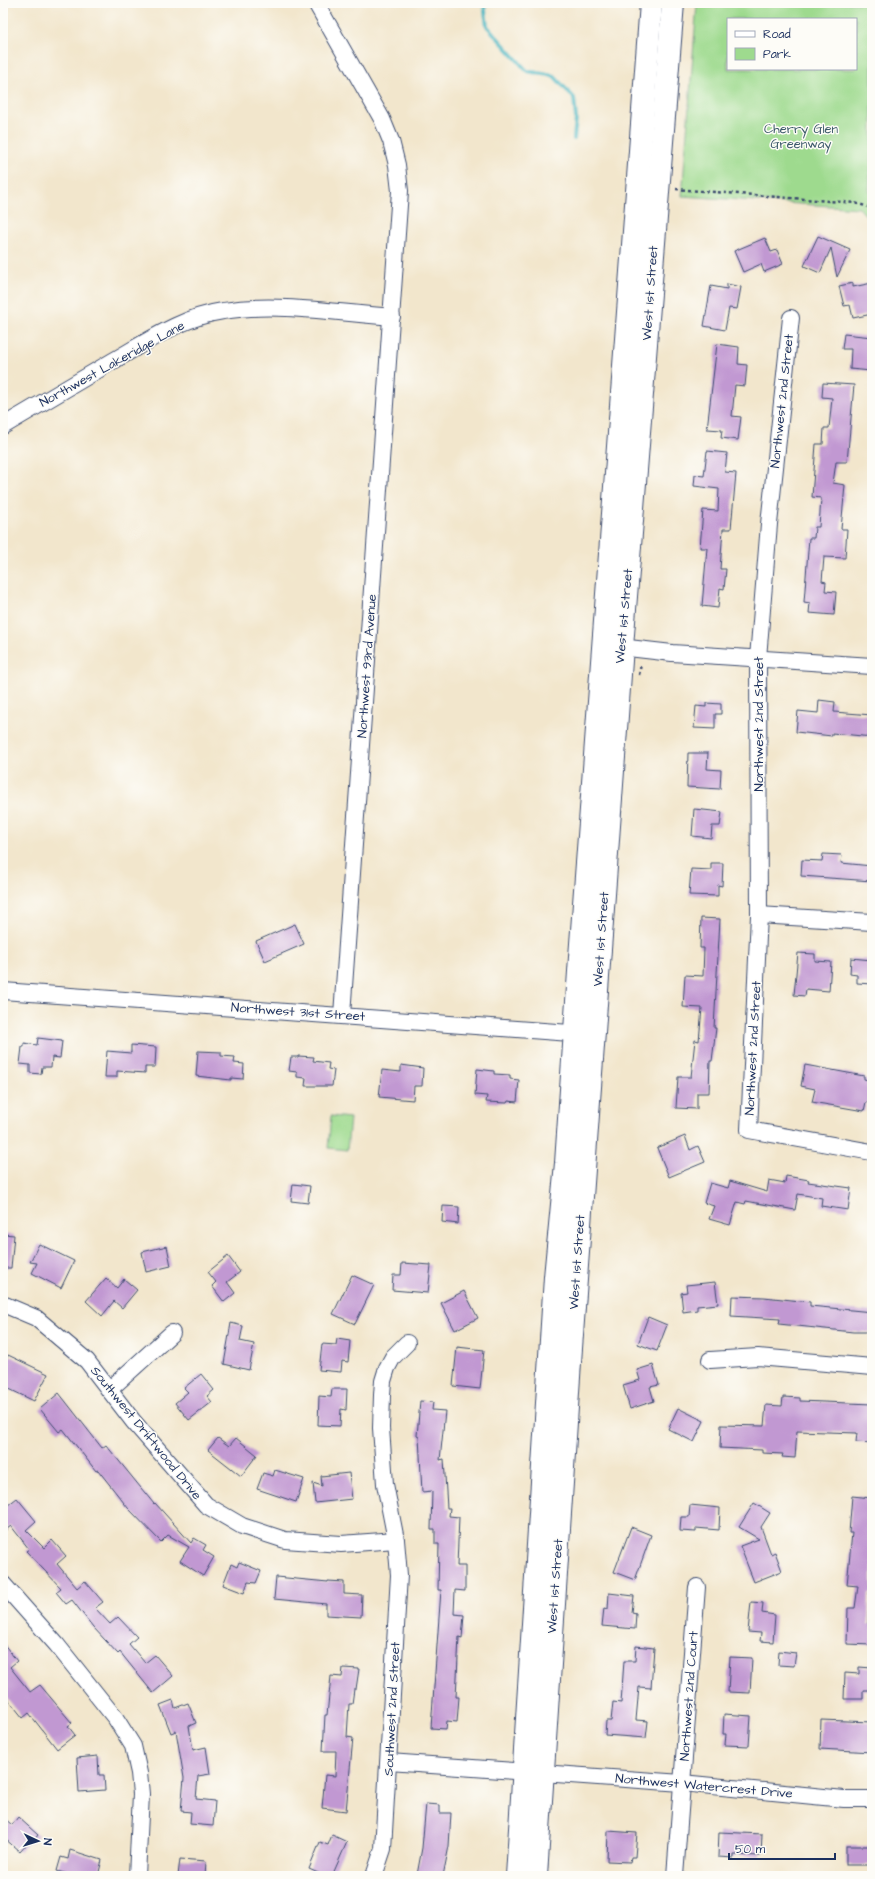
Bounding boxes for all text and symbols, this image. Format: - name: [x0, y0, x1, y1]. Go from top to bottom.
- legend: [727, 18, 857, 70]
- text: Road: [763, 26, 791, 43]
- text: Park: [763, 46, 791, 63]
- park label: Cherry Glen Greenway: [764, 120, 838, 154]
- street label: West 1st Street: [638, 244, 662, 341]
- street label: Northwest Lakeridge Lane: [36, 317, 188, 412]
- street label: Northwest 2nd Street: [766, 332, 798, 469]
- street label: West 1st Street: [611, 567, 637, 664]
- street label: Northwest 93rd Avenue: [353, 593, 381, 739]
- street label: Northwest 2nd Street: [750, 656, 768, 791]
- street label: West 1st Street: [589, 890, 613, 987]
- street label: Northwest 2nd Street: [740, 979, 766, 1116]
- street label: Northwest 31st Street: [230, 998, 366, 1026]
- street label: West 1st Street: [565, 1213, 589, 1310]
- street label: Southwest Driftwood Drive: [86, 1362, 206, 1504]
- street label: West 1st Street: [543, 1537, 567, 1634]
- street label: Northwest 2nd Court: [675, 1630, 703, 1762]
- street label: Southwest 2nd Street: [379, 1641, 405, 1777]
- street label: Northwest Watercrest Drive: [615, 1769, 793, 1803]
- north arrow: [18, 1821, 58, 1861]
- scale bar: [729, 1835, 835, 1861]
- text: N: [40, 1838, 55, 1846]
- text: 50 m: [735, 1841, 766, 1858]

